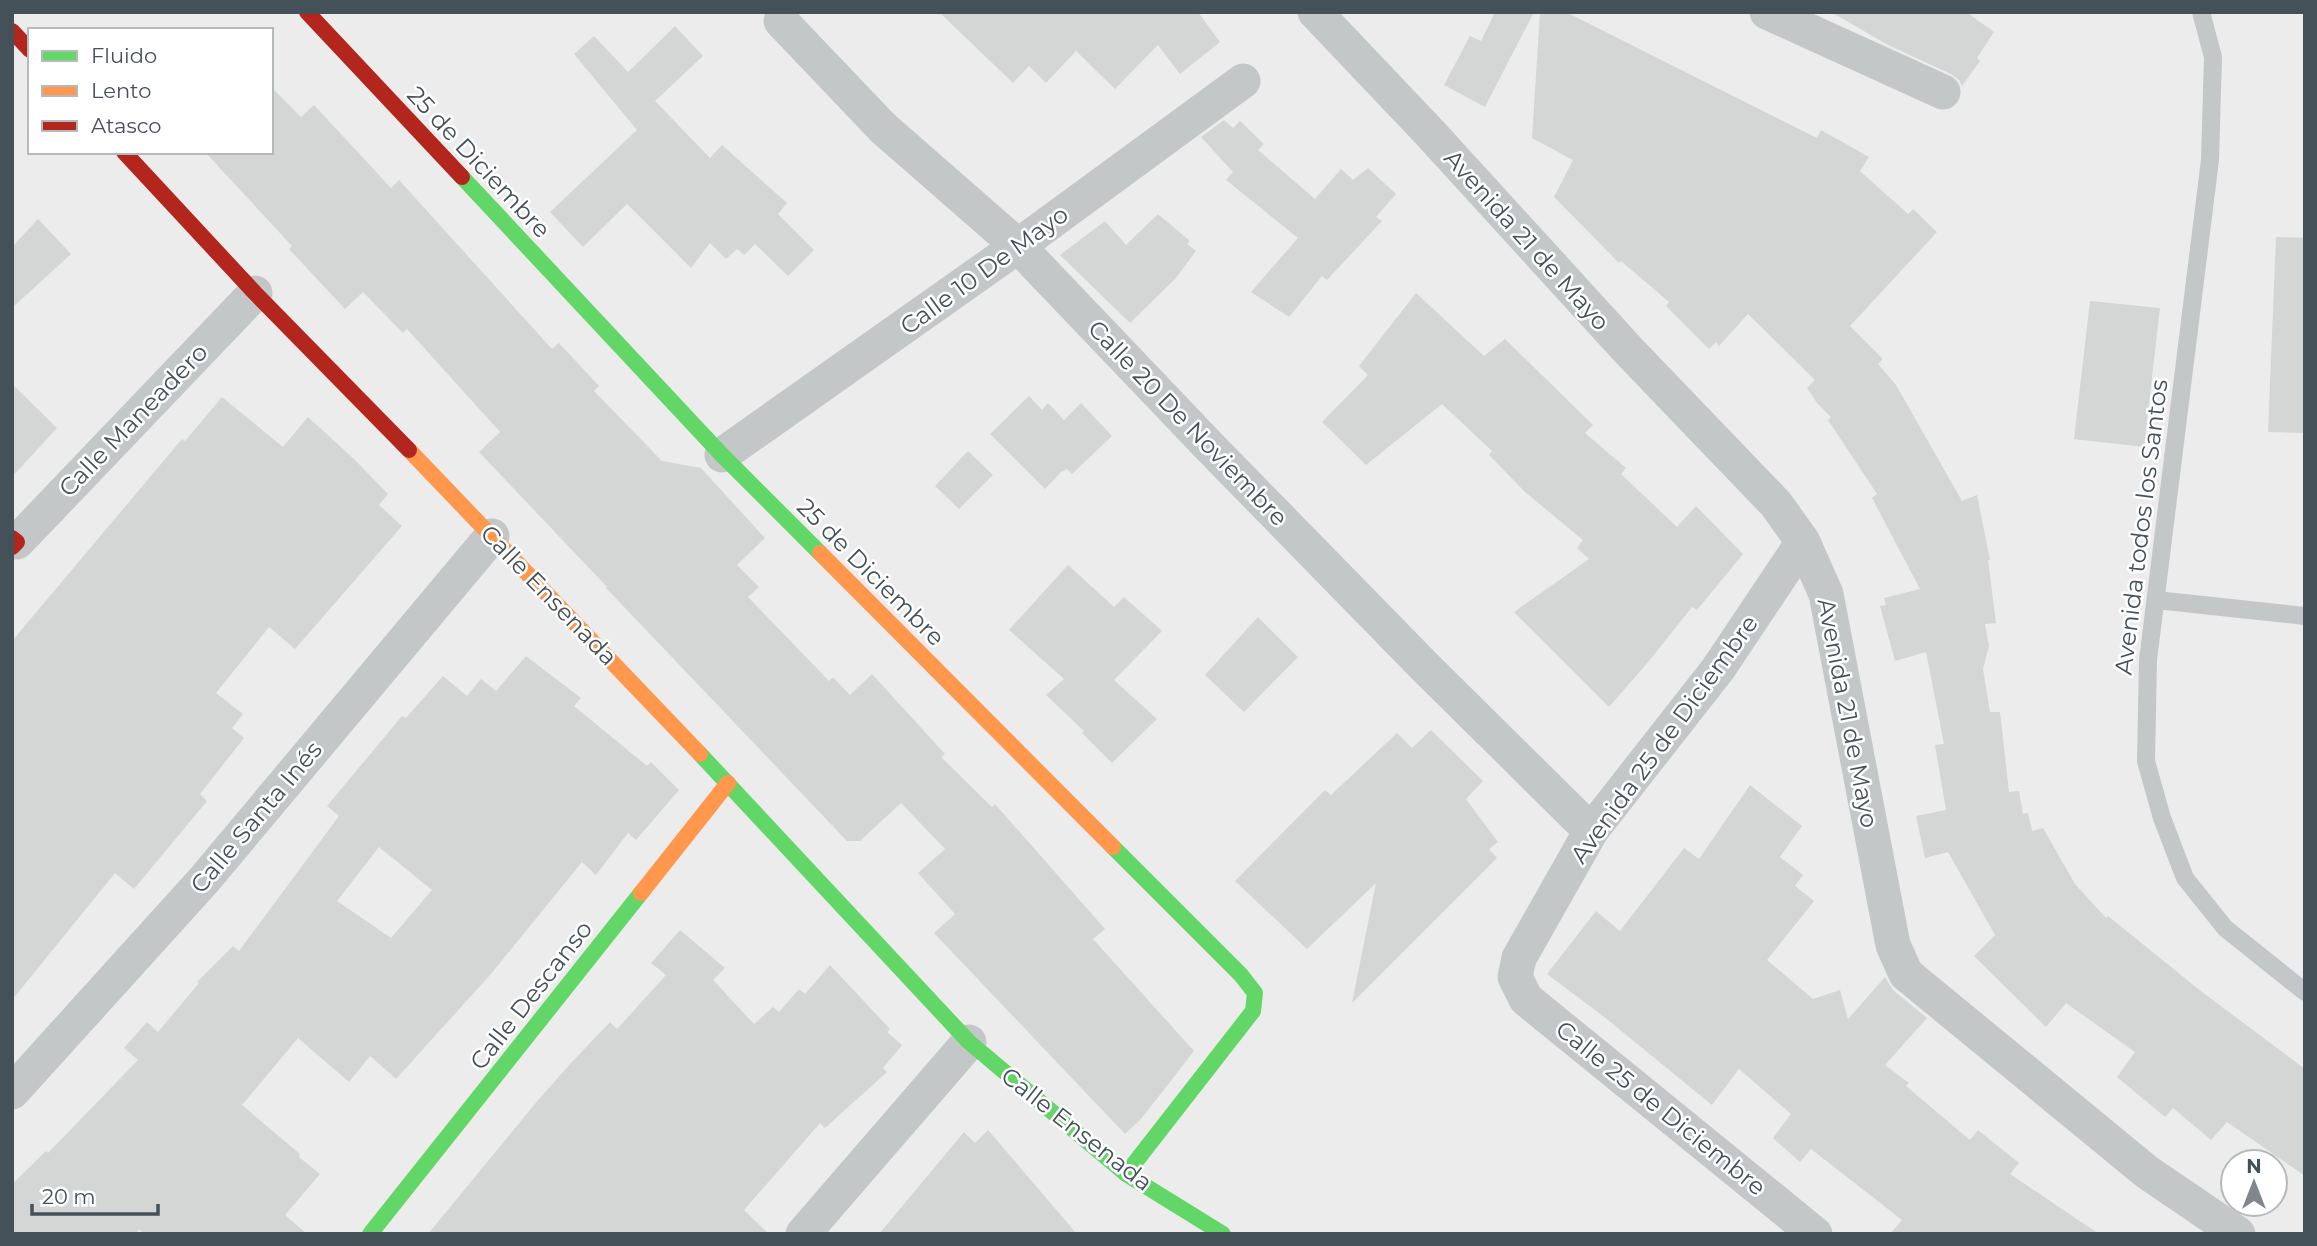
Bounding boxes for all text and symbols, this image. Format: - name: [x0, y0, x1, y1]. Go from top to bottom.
- legend: [28, 28, 273, 154]
- text: Fluido: [91, 43, 157, 68]
- text: Lento: [91, 78, 151, 103]
- street label: 25 de Diciembre: [401, 80, 557, 244]
- text: Atasco: [91, 113, 162, 138]
- street label: Avenida 21 de Mayo: [1438, 144, 1616, 336]
- street label: Calle 10 De Mayo: [894, 199, 1074, 341]
- street label: Calle 20 De Noviembre: [1082, 314, 1294, 532]
- street label: Calle Maneadero: [53, 337, 213, 503]
- street label: Avenida todos los Santos: [2108, 378, 2174, 676]
- street label: 25 de Diciembre: [791, 492, 951, 652]
- street label: Calle Ensenada: [475, 519, 623, 671]
- street label: Avenida 21 de Mayo: [1812, 596, 1884, 830]
- street label: Avenida 25 de Diciembre: [1564, 609, 1764, 869]
- street label: Calle Santa Inés: [184, 735, 328, 899]
- street label: Calle Descanso: [464, 915, 598, 1075]
- street label: Calle 25 de Diciembre: [1550, 1014, 1772, 1202]
- street label: Calle Ensenada: [996, 1061, 1158, 1197]
- north arrow: [2219, 1148, 2289, 1218]
- text: N: [2246, 1155, 2262, 1178]
- scale bar: [32, 1172, 158, 1216]
- text: 20 m: [42, 1184, 96, 1209]

